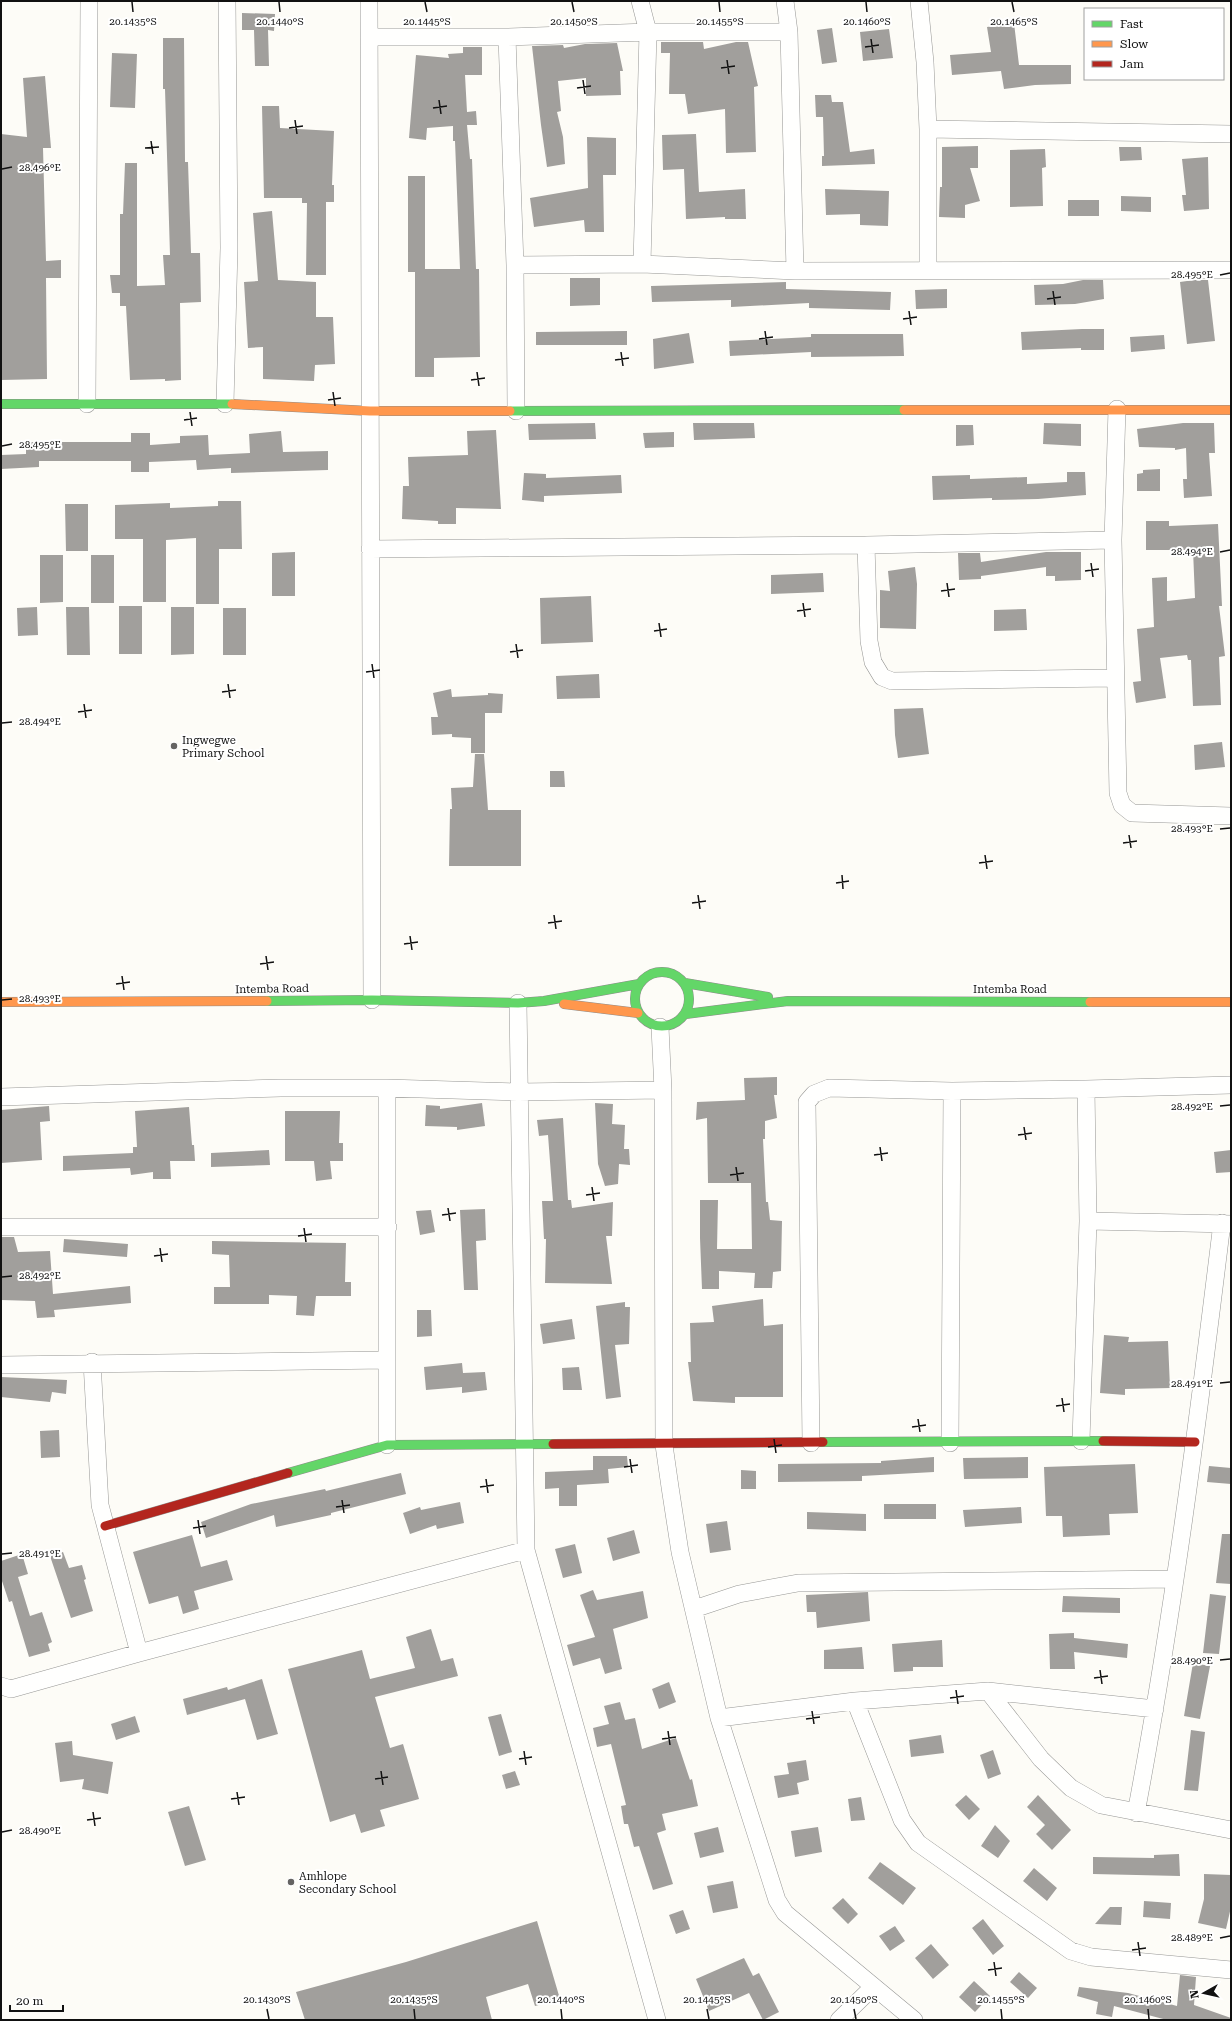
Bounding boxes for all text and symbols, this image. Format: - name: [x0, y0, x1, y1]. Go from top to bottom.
- legend: [1084, 8, 1224, 80]
- text: 20.1435°S: [109, 16, 157, 27]
- text: 20.1440°S: [256, 16, 304, 27]
- text: 20.1445°S: [403, 16, 451, 27]
- text: 20.1450°S: [550, 16, 598, 27]
- text: 20.1455°S: [696, 16, 744, 27]
- text: 20.1460°S: [843, 16, 891, 27]
- text: 20.1465°S: [990, 16, 1038, 27]
- text: Fast: [1120, 17, 1144, 31]
- text: Slow: [1120, 37, 1148, 51]
- text: Jam: [1120, 57, 1144, 71]
- text: 28.496°E: [19, 162, 61, 173]
- text: 28.495°E: [1171, 269, 1213, 280]
- text: 28.495°E: [19, 439, 61, 450]
- text: 28.494°E: [1171, 546, 1213, 557]
- text: 28.494°E: [19, 716, 61, 727]
- place label: Ingwegwe Primary School: [182, 734, 265, 760]
- marker: Ingwegwe Primary School: [169, 741, 179, 751]
- text: 28.493°E: [1171, 823, 1213, 834]
- street label: Intemba Road: [235, 982, 309, 996]
- street label: Intemba Road: [973, 983, 1047, 996]
- text: 28.493°E: [19, 993, 61, 1004]
- text: 28.492°E: [1171, 1101, 1213, 1112]
- text: 28.492°E: [19, 1270, 61, 1281]
- text: 28.491°E: [1171, 1378, 1213, 1389]
- text: 28.491°E: [19, 1548, 61, 1559]
- text: 28.490°E: [1171, 1655, 1213, 1666]
- text: 28.490°E: [19, 1825, 61, 1836]
- place label: Amhlope Secondary School: [299, 1870, 397, 1896]
- marker: Amhlope Secondary School: [286, 1877, 296, 1887]
- text: 28.489°E: [1171, 1932, 1213, 1943]
- north arrow: [1184, 1973, 1224, 2013]
- scale bar: [10, 1987, 63, 2013]
- text: N: [1187, 1989, 1202, 1999]
- text: 20 m: [16, 1994, 43, 2008]
- text: 20.1430°S: [243, 1994, 291, 2005]
- text: 20.1435°S: [390, 1994, 438, 2005]
- text: 20.1440°S: [537, 1994, 585, 2005]
- text: 20.1445°S: [683, 1994, 731, 2005]
- text: 20.1450°S: [830, 1994, 878, 2005]
- text: 20.1455°S: [977, 1994, 1025, 2005]
- text: 20.1460°S: [1124, 1994, 1172, 2005]

